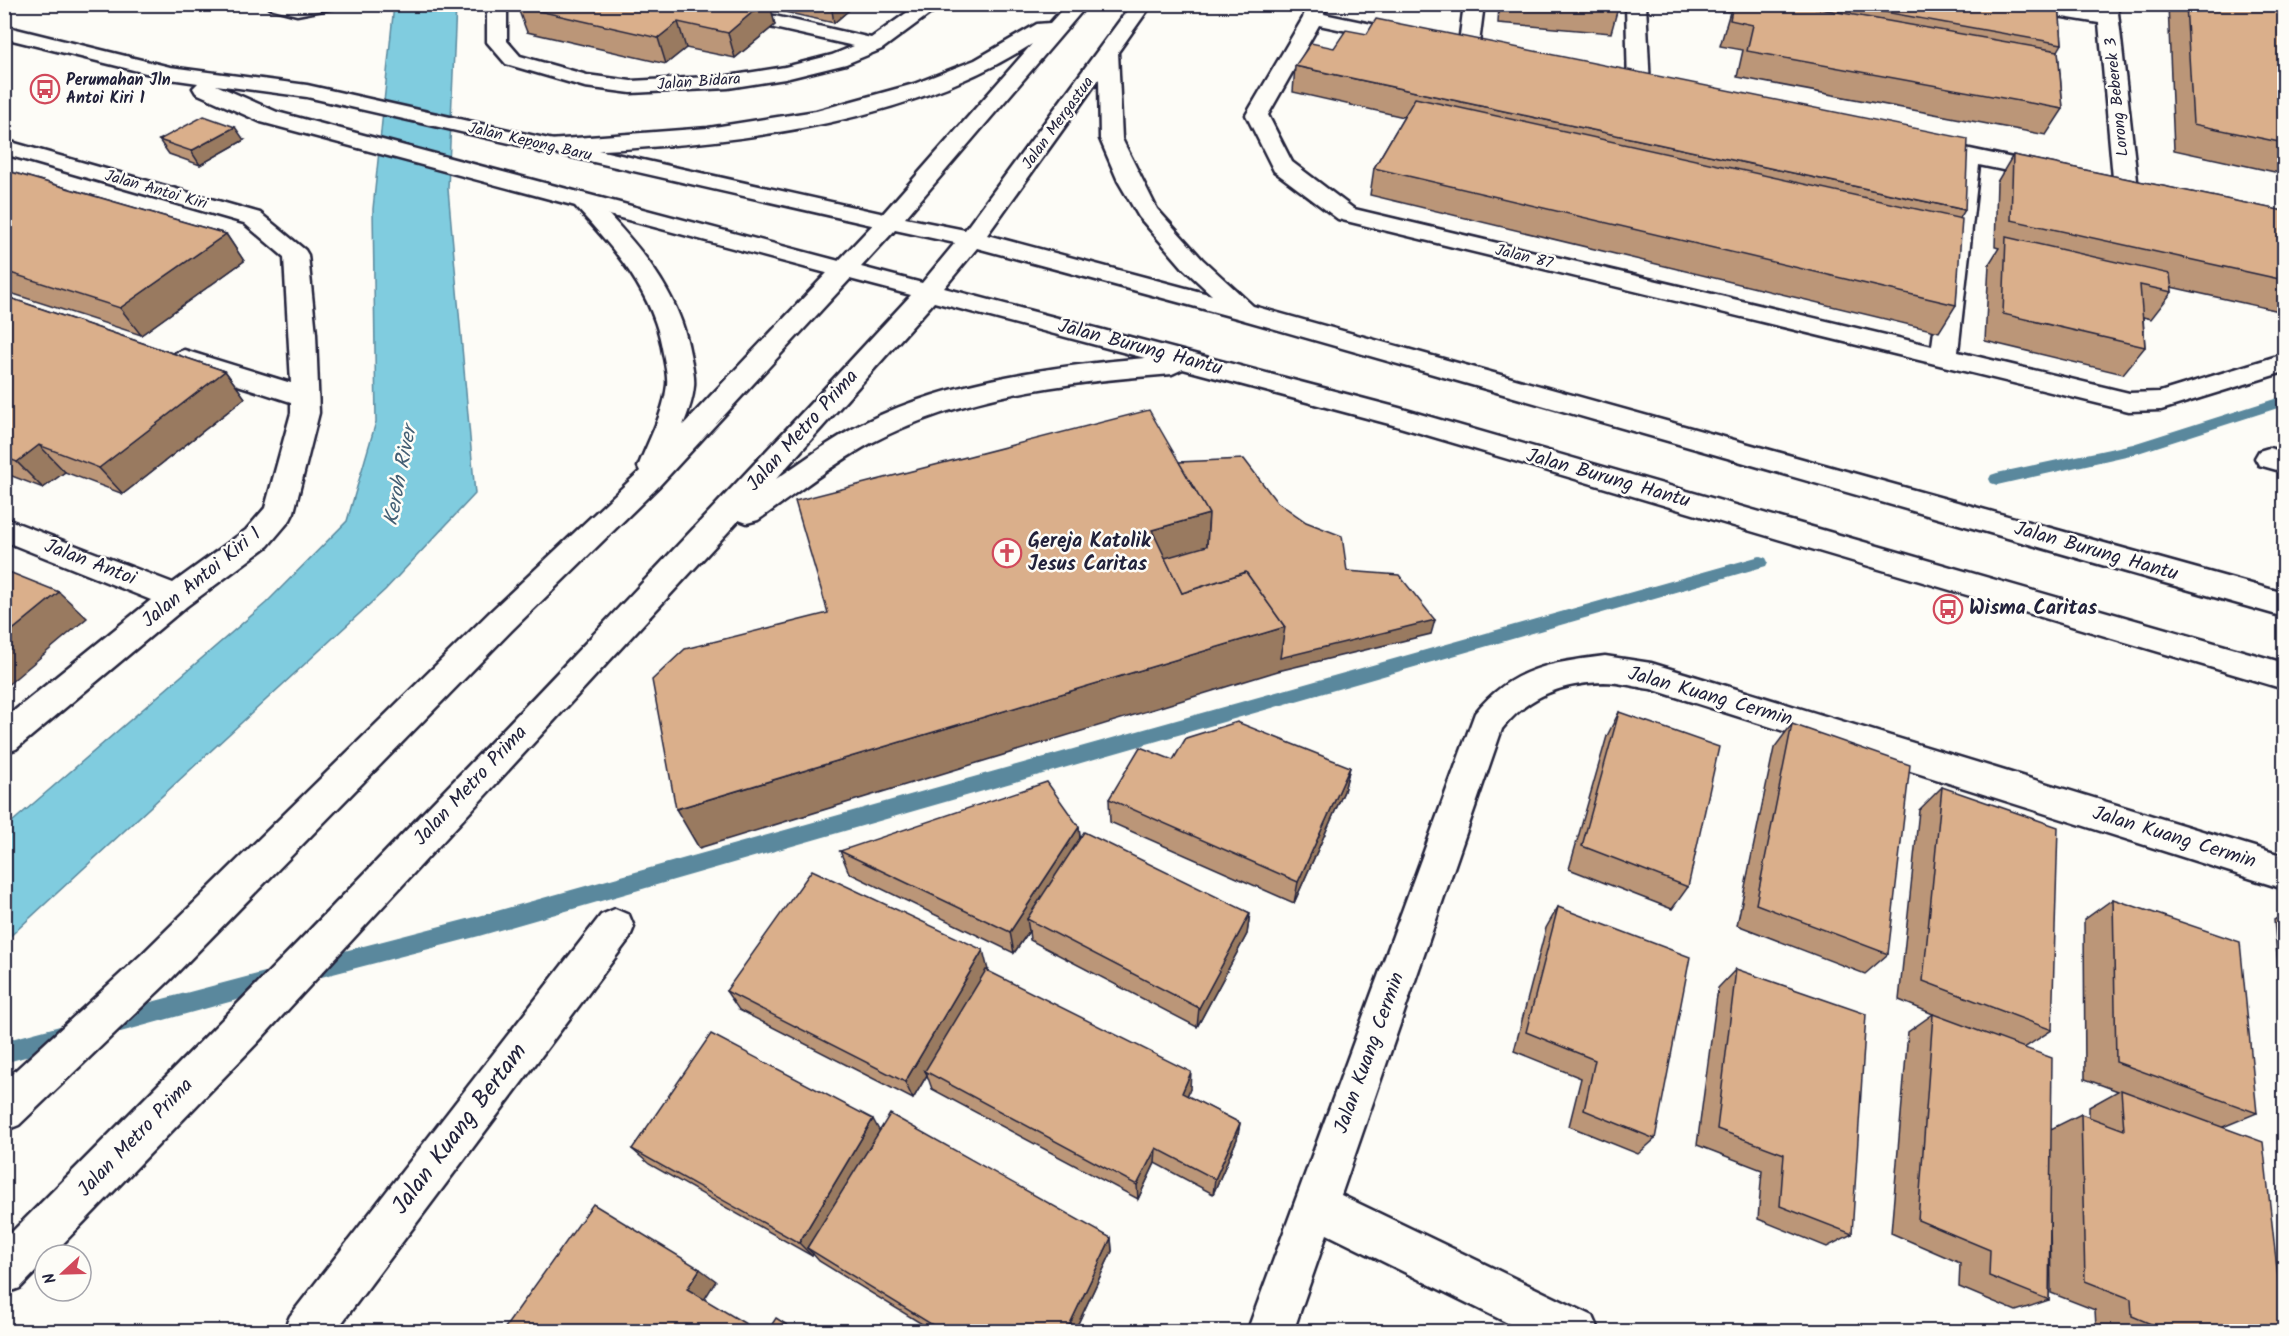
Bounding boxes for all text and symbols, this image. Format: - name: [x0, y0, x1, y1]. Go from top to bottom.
- street label: Lorong Beberek 3: [2098, 36, 2136, 158]
- street label: Jalan Bidara: [656, 67, 742, 97]
- place label: Perumahan Jln Antoi Kiri 1: [66, 68, 171, 111]
- street label: Jalan Mergastua: [1016, 71, 1100, 175]
- bus stop icon: Perumahan Jln Antoi Kiri 1: [29, 73, 61, 105]
- street label: Jalan Kepong Baru: [466, 116, 595, 168]
- street label: Jalan Antoi Kiri: [102, 163, 211, 217]
- street label: Jalan 87: [1493, 238, 1556, 276]
- street label: Jalan Burung Hantu: [1054, 311, 1226, 385]
- street label: Jalan Metro Prima: [739, 363, 867, 499]
- water label: Keroh River: [375, 420, 428, 528]
- street label: Jalan Burung Hantu: [1522, 440, 1694, 518]
- street label: Jalan Burung Hantu: [2010, 513, 2182, 591]
- street label: Jalan Antoi Kiri 1: [135, 520, 269, 636]
- place label: Gereja Katolik Jesus Caritas: [1028, 526, 1152, 581]
- street label: Jalan Antoi: [39, 531, 142, 596]
- church icon: Gereja Katolik Jesus Caritas: [991, 537, 1023, 569]
- bus stop icon: Wisma Caritas: [1932, 593, 1964, 625]
- place label: Wisma Caritas: [1969, 593, 2098, 625]
- street label: Jalan Kuang Cermin: [1624, 658, 1796, 736]
- street label: Jalan Metro Prima: [406, 718, 536, 854]
- street label: Jalan Kuang Cermin: [2088, 798, 2260, 878]
- street label: Jalan Kuang Cermin: [1326, 968, 1414, 1138]
- street label: Jalan Kuang Bertam: [382, 1035, 538, 1223]
- street label: Jalan Metro Prima: [70, 1071, 202, 1205]
- north arrow: [33, 1243, 93, 1303]
- text: N: [37, 1269, 64, 1287]

